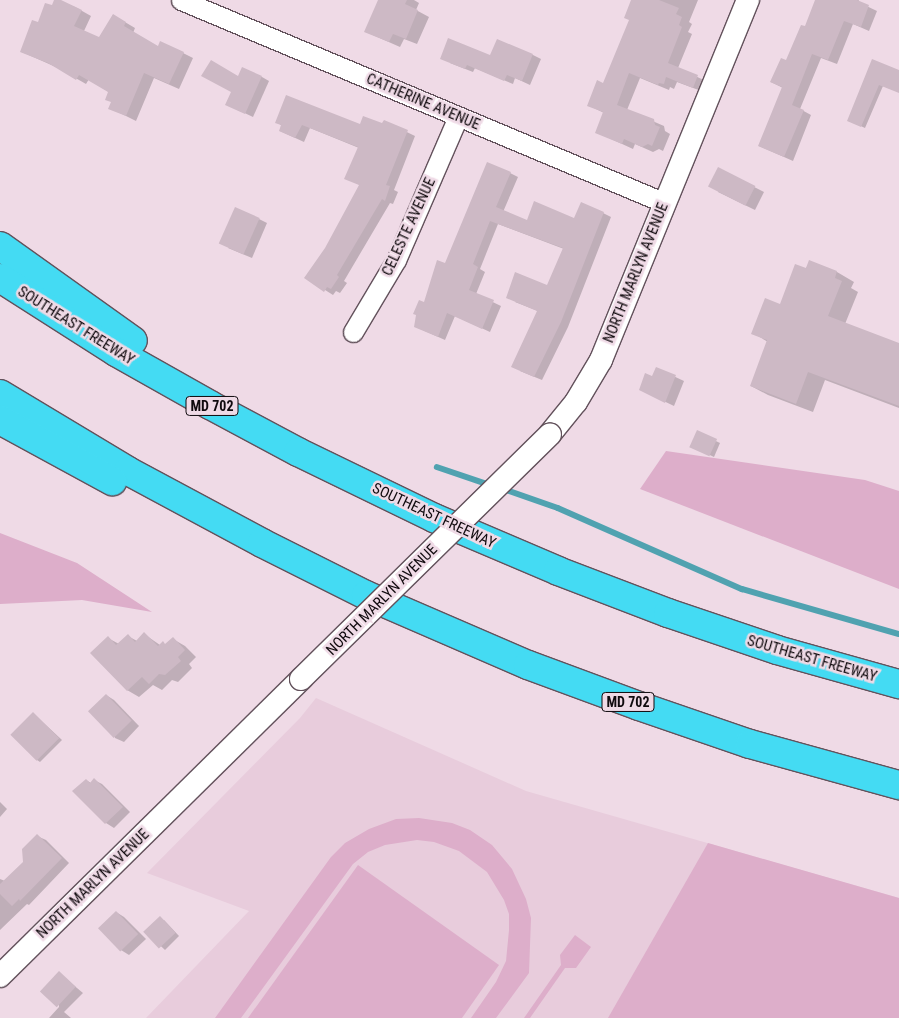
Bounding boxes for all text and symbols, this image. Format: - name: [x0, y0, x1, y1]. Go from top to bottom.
- street label: CATHERINE AVENUE: [363, 70, 483, 134]
- street label: CELESTE AVENUE: [378, 175, 440, 279]
- street label: NORTH MARLYN AVENUE: [600, 200, 672, 346]
- street label: SOUTHEAST FREEWAY: [14, 283, 138, 369]
- road number: MD 702: [184, 394, 240, 418]
- street label: SOUTHEAST FREEWAY: [369, 479, 499, 553]
- street label: NORTH MARLYN AVENUE: [323, 541, 441, 659]
- street label: SOUTHEAST FREEWAY: [745, 632, 879, 686]
- road number: MD 702: [600, 690, 656, 714]
- street label: NORTH MARLYN AVENUE: [33, 826, 153, 942]

